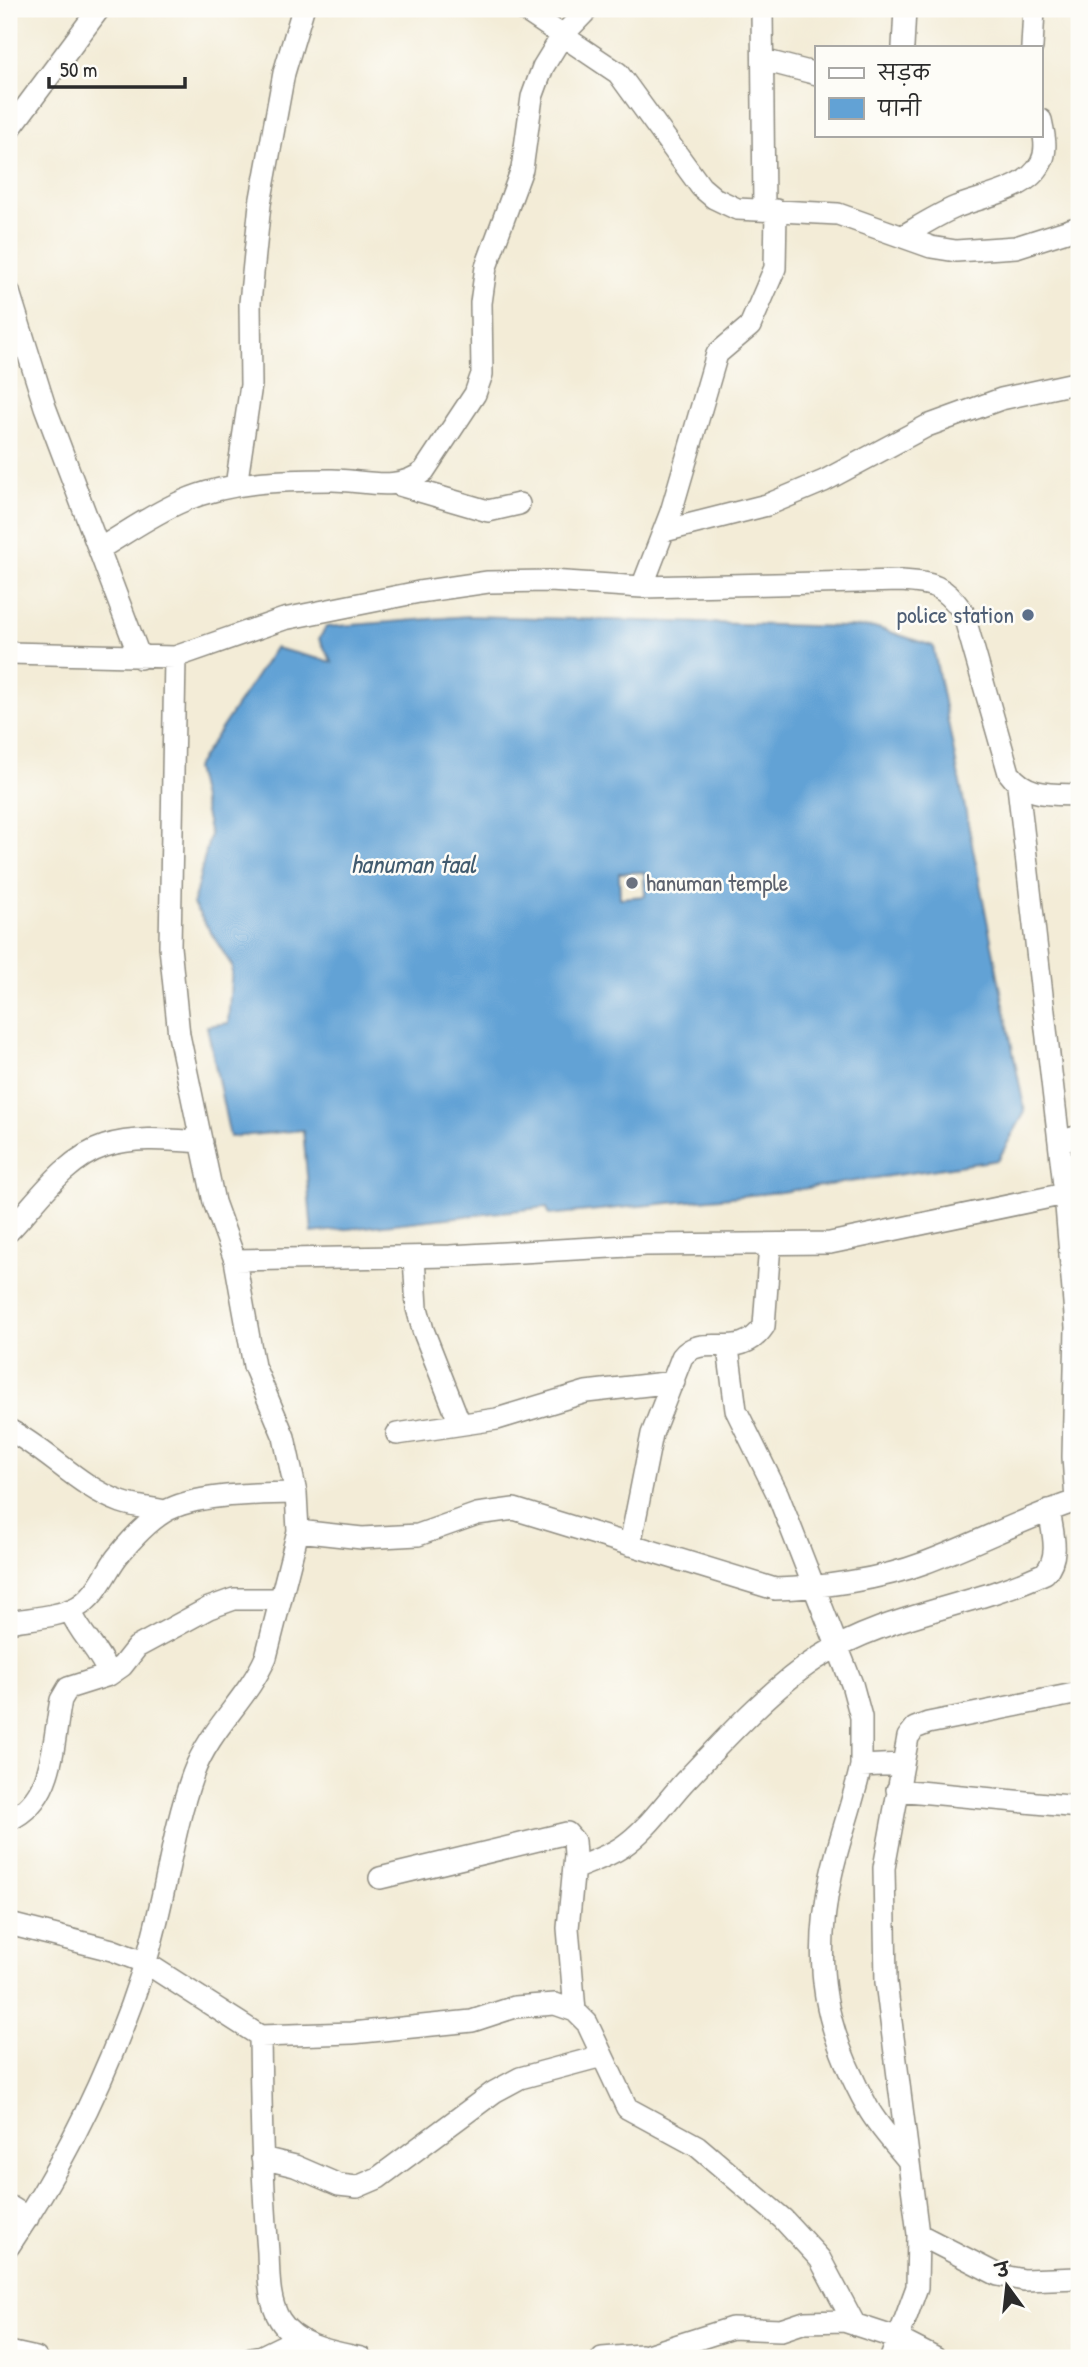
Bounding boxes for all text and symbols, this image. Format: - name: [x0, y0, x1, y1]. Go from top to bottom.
- scale bar: [49, 46, 186, 90]
- legend: [815, 46, 1042, 136]
- text: 50 m: [60, 55, 97, 84]
- text: सड़क: [877, 58, 931, 87]
- text: पानी: [877, 93, 923, 123]
- place label: police station: [897, 598, 1014, 630]
- marker: police station: [1020, 607, 1036, 623]
- water label: hanuman taal: [350, 846, 477, 881]
- place label: hanuman temple: [646, 866, 789, 898]
- marker: hanuman temple: [624, 875, 640, 891]
- north arrow: [972, 2252, 1042, 2322]
- text: उ: [991, 2255, 1014, 2284]

